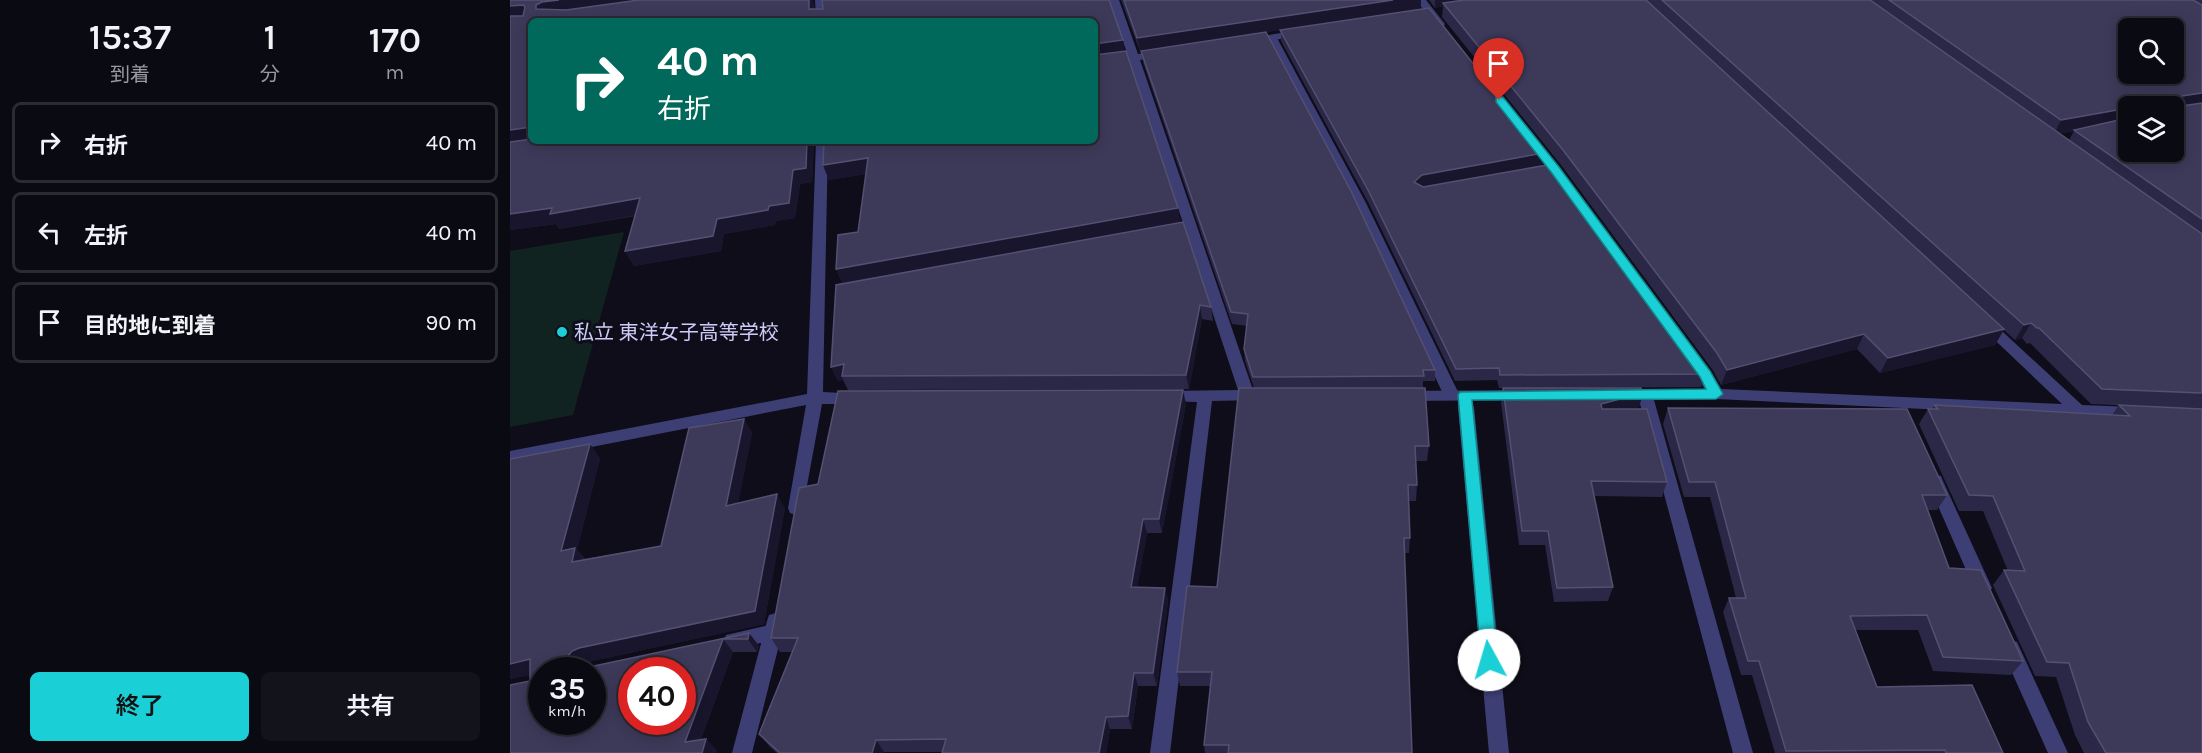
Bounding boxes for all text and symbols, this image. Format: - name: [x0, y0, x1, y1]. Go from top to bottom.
- text: 15:37: [89, 16, 171, 58]
- text: 1: [264, 16, 276, 58]
- map controls: [2118, 18, 2184, 162]
- button: search: [2118, 18, 2184, 84]
- text: 170: [369, 19, 421, 61]
- text: 40 m: [657, 36, 759, 86]
- pin: [1473, 38, 1524, 100]
- icon: right: [558, 42, 636, 120]
- icon: arrive: [1482, 47, 1515, 80]
- text: m: [386, 61, 404, 84]
- text: 到着: [110, 63, 150, 86]
- text: 分: [260, 63, 280, 86]
- text: 右折: [657, 93, 711, 125]
- button: layers: [2118, 96, 2184, 162]
- icon: right: [33, 126, 66, 159]
- text: 40 m: [426, 130, 477, 156]
- text: 右折: [84, 133, 128, 159]
- icon: left: [33, 216, 66, 249]
- text: 40 m: [426, 220, 477, 246]
- text: 左折: [84, 223, 128, 249]
- icon: arrive: [33, 306, 66, 339]
- text: 90 m: [425, 310, 477, 336]
- text: 目的地に到着: [84, 313, 216, 339]
- place label: 私立 東洋女子高等学校: [574, 321, 779, 344]
- marker: 私立 東洋女子高等学校: [555, 325, 569, 339]
- position arrow: [1457, 628, 1521, 692]
- speed limit sign: 40: [618, 657, 696, 735]
- text: 35: [549, 671, 585, 707]
- button: 終了: [30, 672, 249, 741]
- button: 共有: [261, 672, 480, 741]
- text: km/h: [548, 702, 586, 720]

